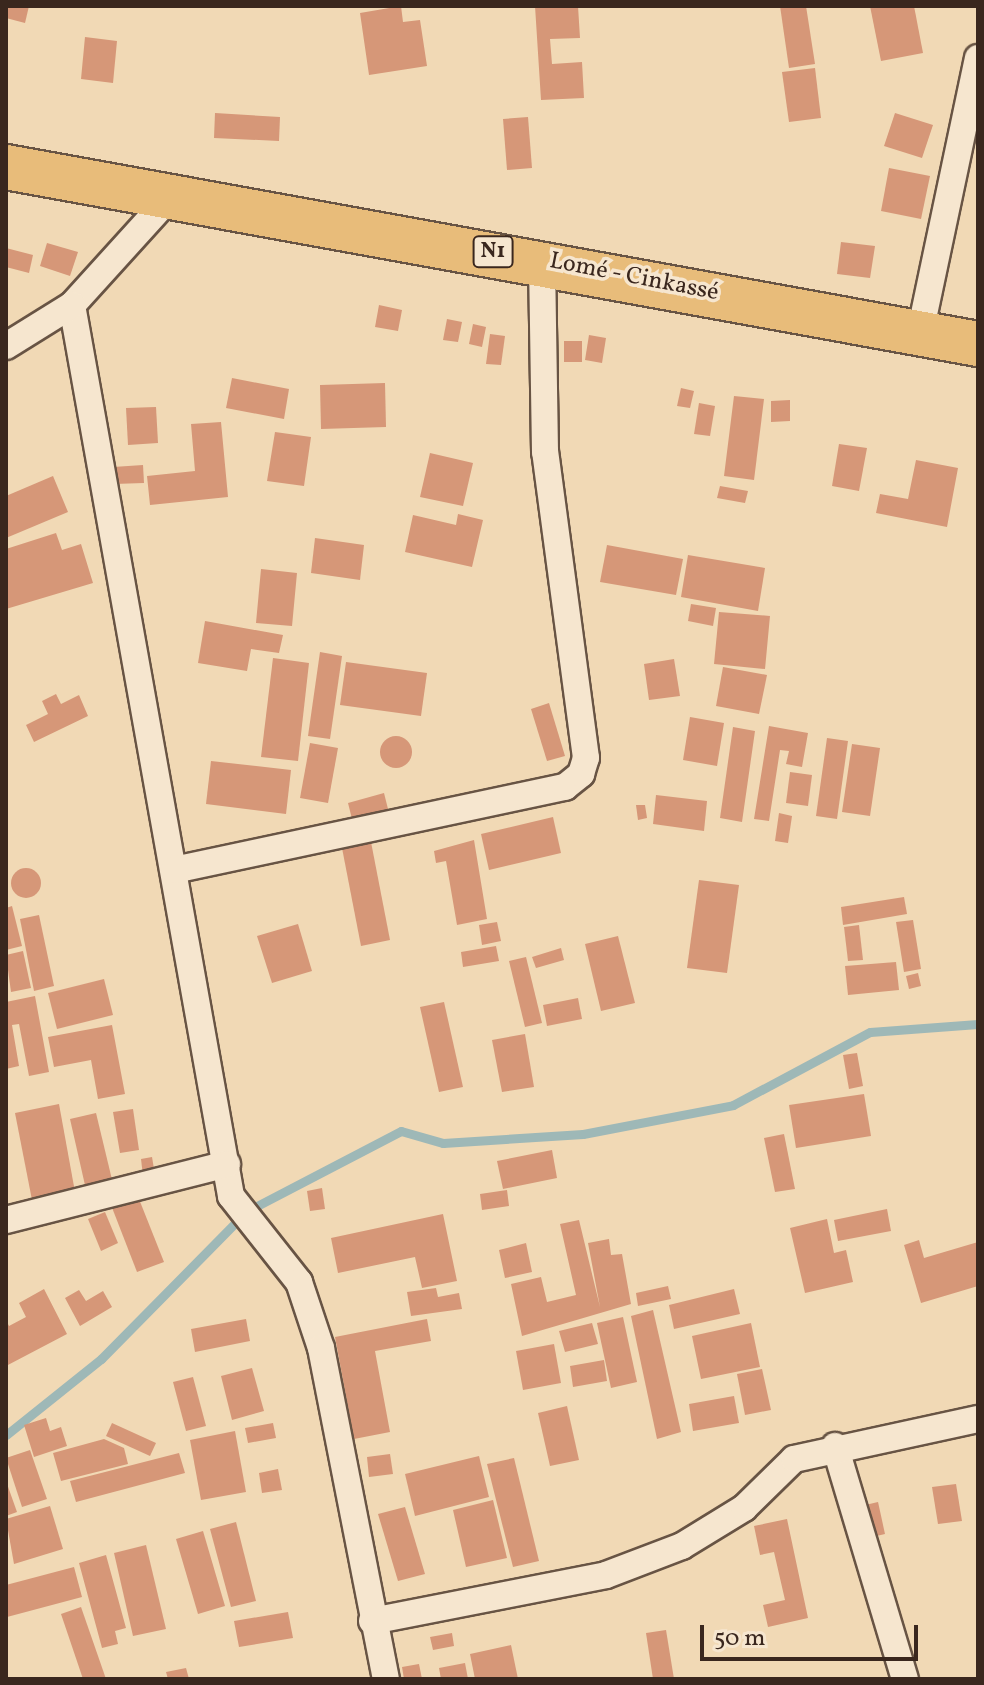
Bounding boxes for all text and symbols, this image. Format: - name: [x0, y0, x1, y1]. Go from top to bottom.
- road number: N1: [471, 234, 515, 270]
- street label: Lomé - Cinkassé: [547, 247, 721, 309]
- scale bar: [704, 1609, 922, 1659]
- text: 50 m: [714, 1622, 766, 1656]

